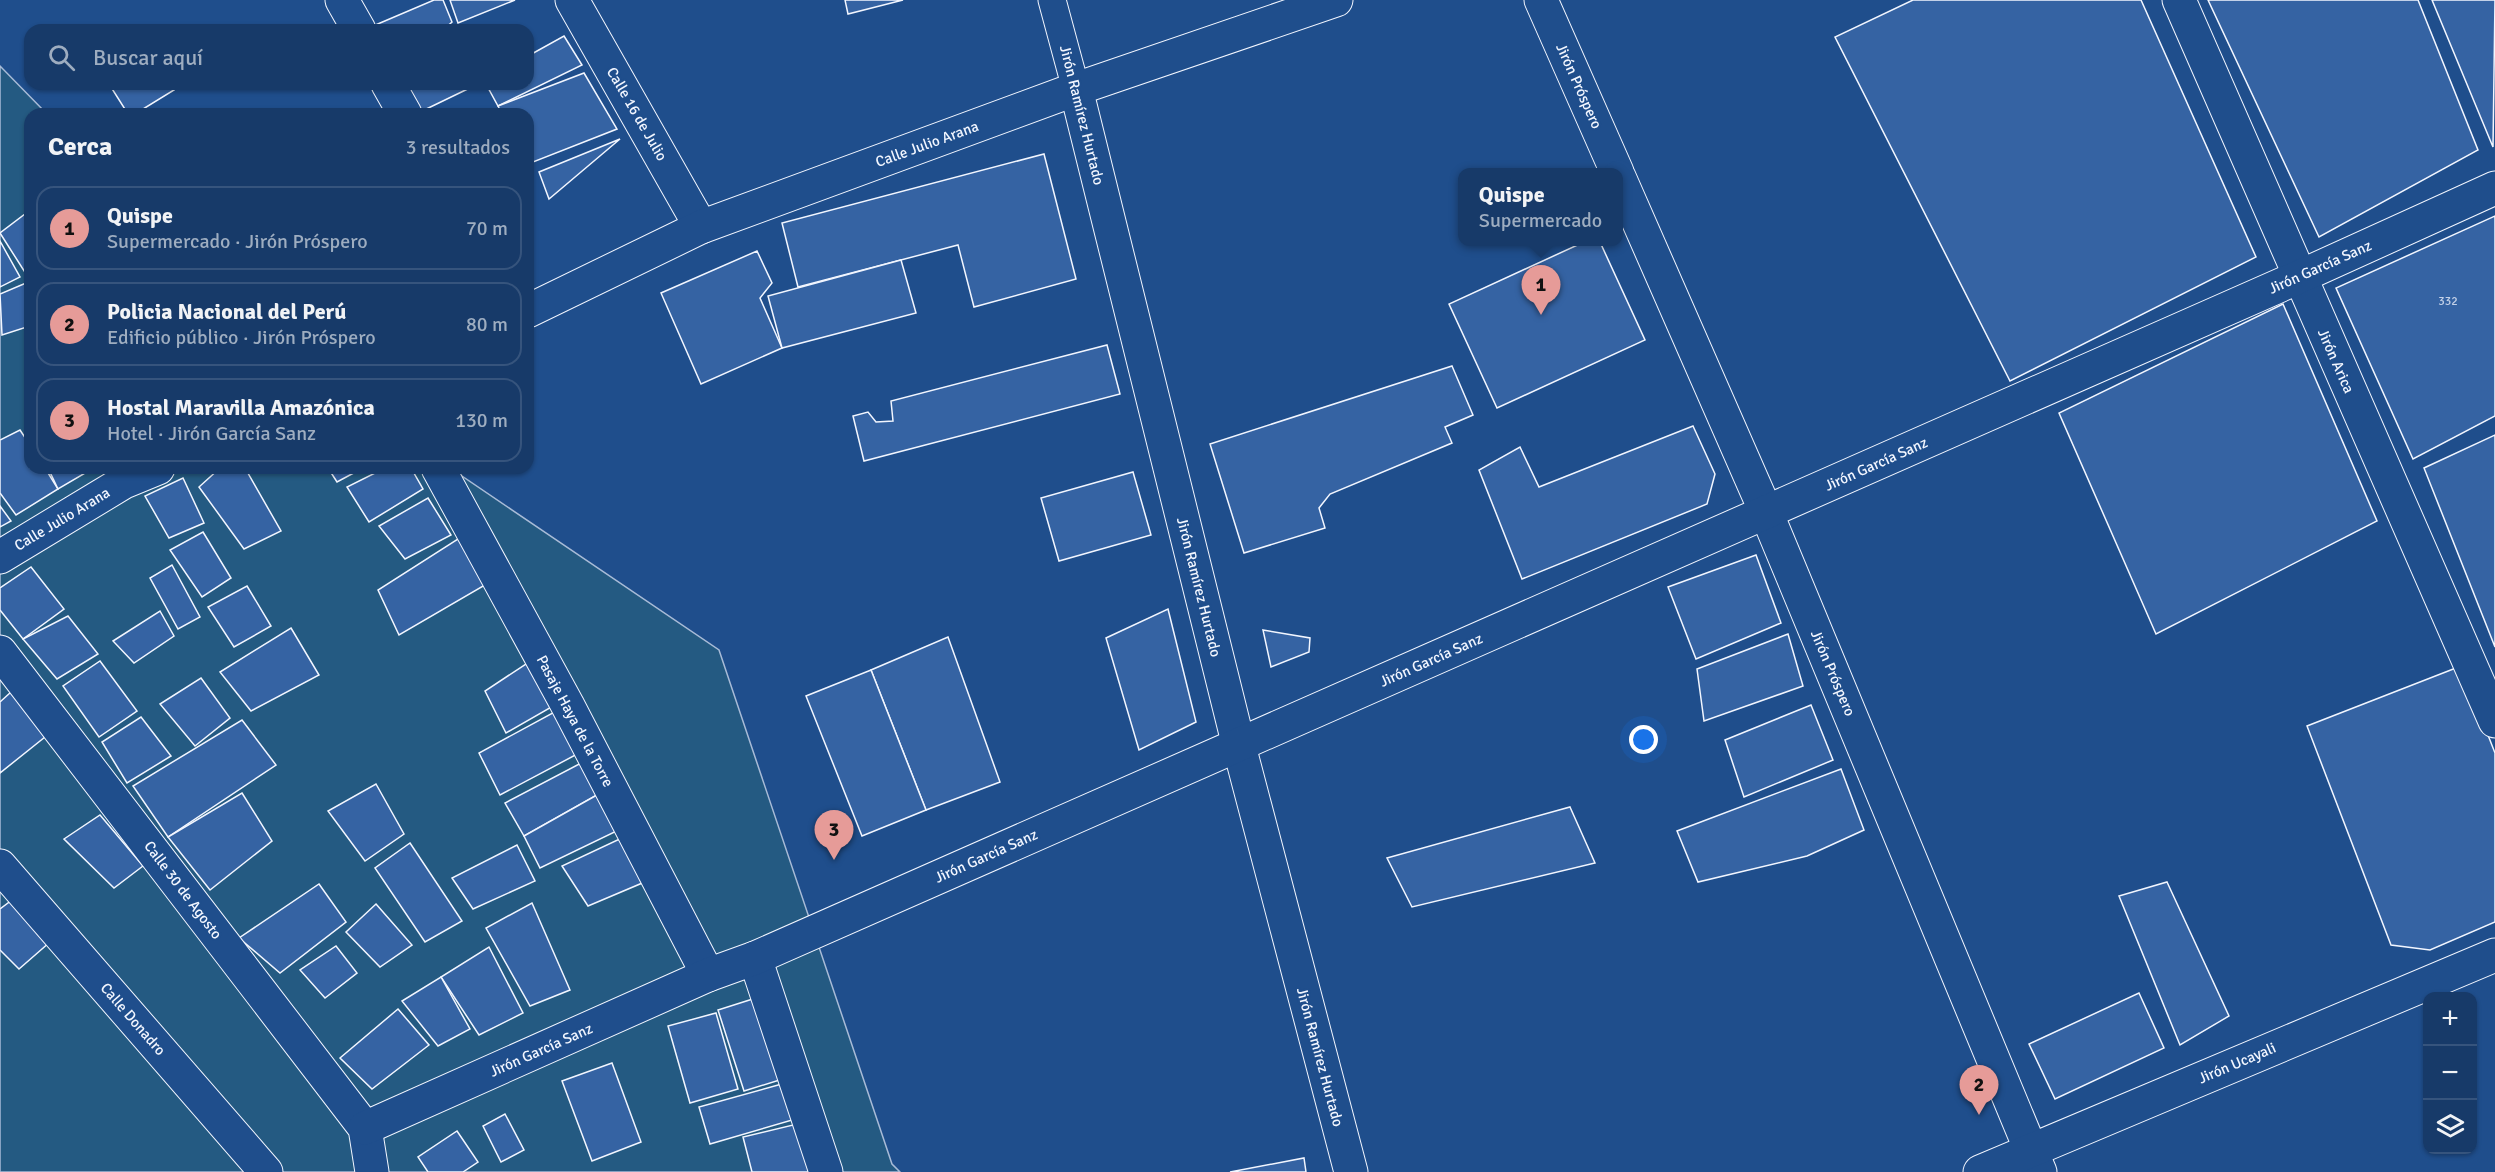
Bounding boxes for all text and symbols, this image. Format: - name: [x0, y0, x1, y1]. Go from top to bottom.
- search box: [24, 24, 534, 90]
- street label: Jirón Próspero: [1552, 40, 1606, 132]
- icon: search: [45, 41, 78, 74]
- street label: Jirón Ramírez Hurtado: [1056, 43, 1108, 187]
- text: Buscar aquí: [93, 44, 203, 71]
- street label: Calle 16 de Julio: [603, 64, 671, 164]
- street label: Calle Julio Arana: [873, 117, 981, 171]
- text: Cerca: [48, 131, 112, 163]
- text: 3 resultados: [406, 135, 510, 160]
- popup: [1458, 168, 1623, 246]
- text: Quispe: [1479, 181, 1545, 208]
- text: Quispe: [107, 202, 173, 229]
- text: Supermercado: [1479, 208, 1602, 233]
- text: 1: [64, 216, 75, 241]
- text: 70 m: [466, 216, 508, 241]
- text: Supermercado · Jirón Próspero: [107, 229, 368, 254]
- street label: Jirón García Sanz: [2266, 236, 2375, 298]
- pin: 1: [1522, 266, 1560, 315]
- house number: 332: [2438, 294, 2458, 309]
- text: Policia Nacional del Perú: [107, 298, 346, 325]
- text: 2: [64, 312, 75, 337]
- text: 80 m: [466, 312, 508, 337]
- text: Edificio público · Jirón Próspero: [107, 325, 376, 350]
- street label: Jirón Arica: [2314, 326, 2358, 396]
- text: Hostal Maravilla Amazónica: [107, 394, 375, 421]
- text: 3: [64, 408, 75, 433]
- text: 130 m: [455, 408, 508, 433]
- text: Hotel · Jirón García Sanz: [107, 421, 316, 446]
- street label: Jirón García Sanz: [1822, 433, 1931, 495]
- street label: Calle Julio Arana: [11, 483, 113, 555]
- street label: Jirón Ramírez Hurtado: [1173, 515, 1225, 659]
- street label: Jirón Próspero: [1807, 627, 1859, 719]
- street label: Jirón García Sanz: [1377, 629, 1486, 691]
- street label: Pasaje Haya de la Torre: [533, 652, 617, 790]
- your location: [1629, 725, 1658, 754]
- pin: 3: [814, 810, 854, 860]
- street label: Jirón García Sanz: [932, 825, 1041, 887]
- street label: Calle 30 de Agosto: [140, 837, 226, 943]
- street label: Calle Donadro: [97, 979, 169, 1059]
- street label: Jirón Ramírez Hurtado: [1293, 985, 1347, 1129]
- map controls: [2423, 992, 2477, 1154]
- button: +: [2423, 992, 2477, 1046]
- street label: Jirón García Sanz: [487, 1019, 596, 1081]
- street label: Jirón Ucayali: [2195, 1039, 2279, 1087]
- button: −: [2423, 1046, 2477, 1100]
- pin: 2: [1960, 1066, 1998, 1115]
- button: layers: [2423, 1100, 2477, 1154]

